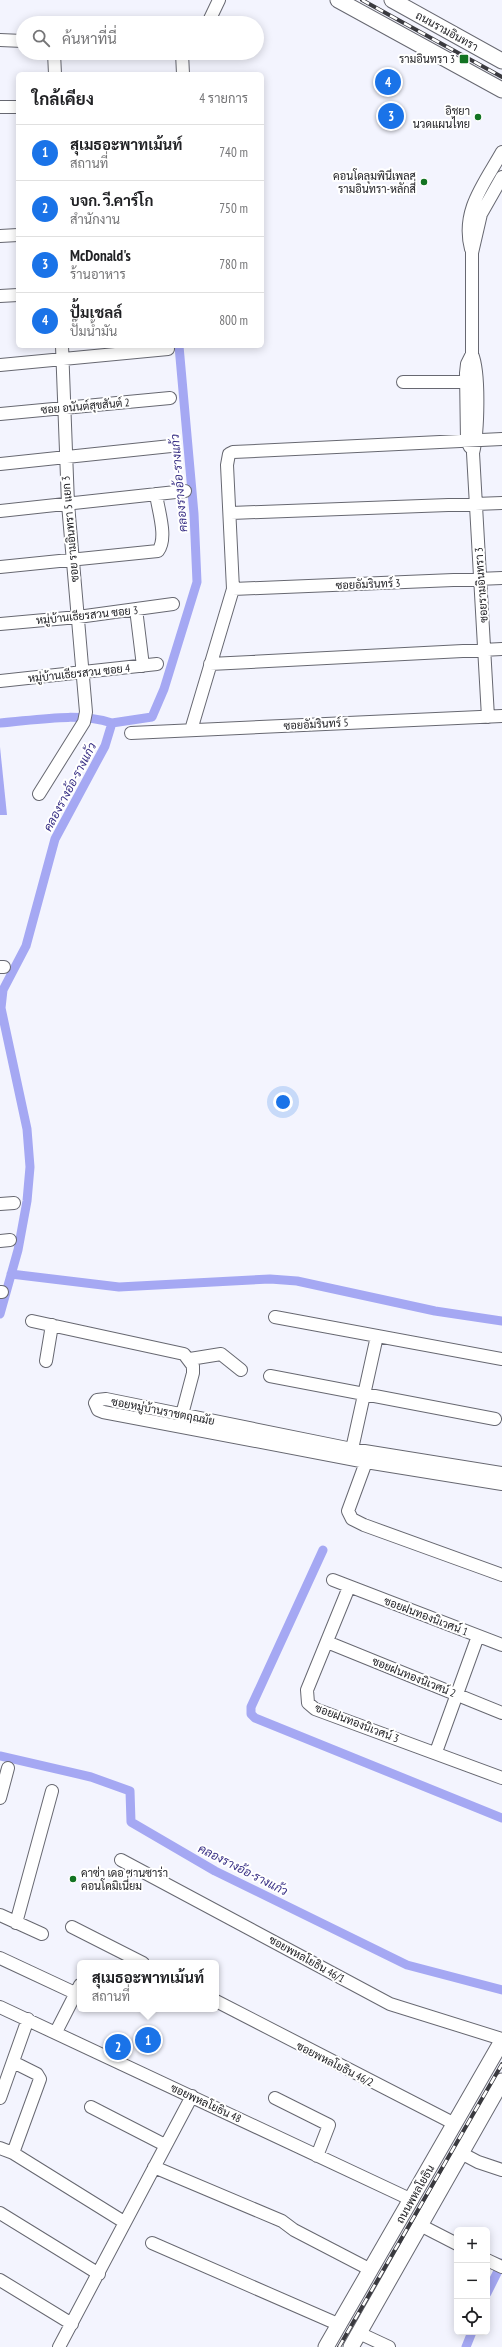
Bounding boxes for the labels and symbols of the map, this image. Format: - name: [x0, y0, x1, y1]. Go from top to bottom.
- street label: ถนนรามอินทรา: [413, 8, 481, 54]
- place label: รามอินทรา 3: [399, 52, 455, 66]
- marker: รามอินทรา 3: [458, 53, 470, 65]
- pin: 4: [375, 67, 401, 97]
- pin: 3: [378, 101, 404, 131]
- place label: อิชยา นวดแผนไทย: [413, 104, 470, 131]
- marker: อิชยา นวดแผนไทย: [473, 112, 483, 122]
- place label: คอนโดลุมพินีเพลส รามอินทรา-หลักสี่: [333, 168, 416, 196]
- marker: คอนโดลุมพินีเพลส รามอินทรา-หลักสี่: [419, 177, 429, 187]
- street label: ซอย อนันต์สุขสันต์ 2: [40, 394, 130, 419]
- water label: คลองรางอ้อ-รางแก้ว: [167, 433, 190, 533]
- street label: ซอย รามอินทรา 5 แยก 3: [58, 475, 82, 583]
- street label: ซอยรามอินทรา 3: [471, 547, 491, 623]
- street label: ซอยอัมรินทร์ 3: [335, 575, 401, 592]
- street label: หมู่บ้านเธียรสวน ซอย 3: [35, 602, 139, 628]
- street label: หมู่บ้านเธียรสวน ซอย 4: [27, 660, 131, 686]
- street label: ซอยอัมรินทร์ 5: [283, 714, 349, 733]
- water label: คลองรางอ้อ-รางแก้ว: [40, 740, 99, 834]
- your location: [273, 1092, 293, 1112]
- street label: ซอยหมู่บ้านราชตฤณมัย: [110, 1394, 216, 1429]
- street label: ซอยฝนทองนิเวศน์ 1: [382, 1593, 470, 1639]
- street label: ซอยฝนทองนิเวศน์ 2: [370, 1653, 458, 1700]
- street label: ซอยฝนทองนิเวศน์ 3: [313, 1700, 401, 1746]
- water label: คลองรางอ้อ-รางแก้ว: [196, 1841, 290, 1899]
- place label: คาซ่า เดอ ซานซาร่า คอนโดมิเนี่ยม: [81, 1866, 168, 1893]
- marker: คาซ่า เดอ ซานซาร่า คอนโดมิเนี่ยม: [68, 1874, 78, 1884]
- street label: ซอยพหลโยธิน 46/1: [267, 1931, 348, 1986]
- pin: 1: [135, 2025, 161, 2055]
- pin: 2: [105, 2032, 131, 2062]
- street label: ซอยพหลโยธิน 46/2: [294, 2038, 376, 2089]
- street label: ซอยพหลโยธิน 48: [168, 2080, 244, 2126]
- street label: ถนนพหลโยธิน: [392, 2162, 437, 2226]

